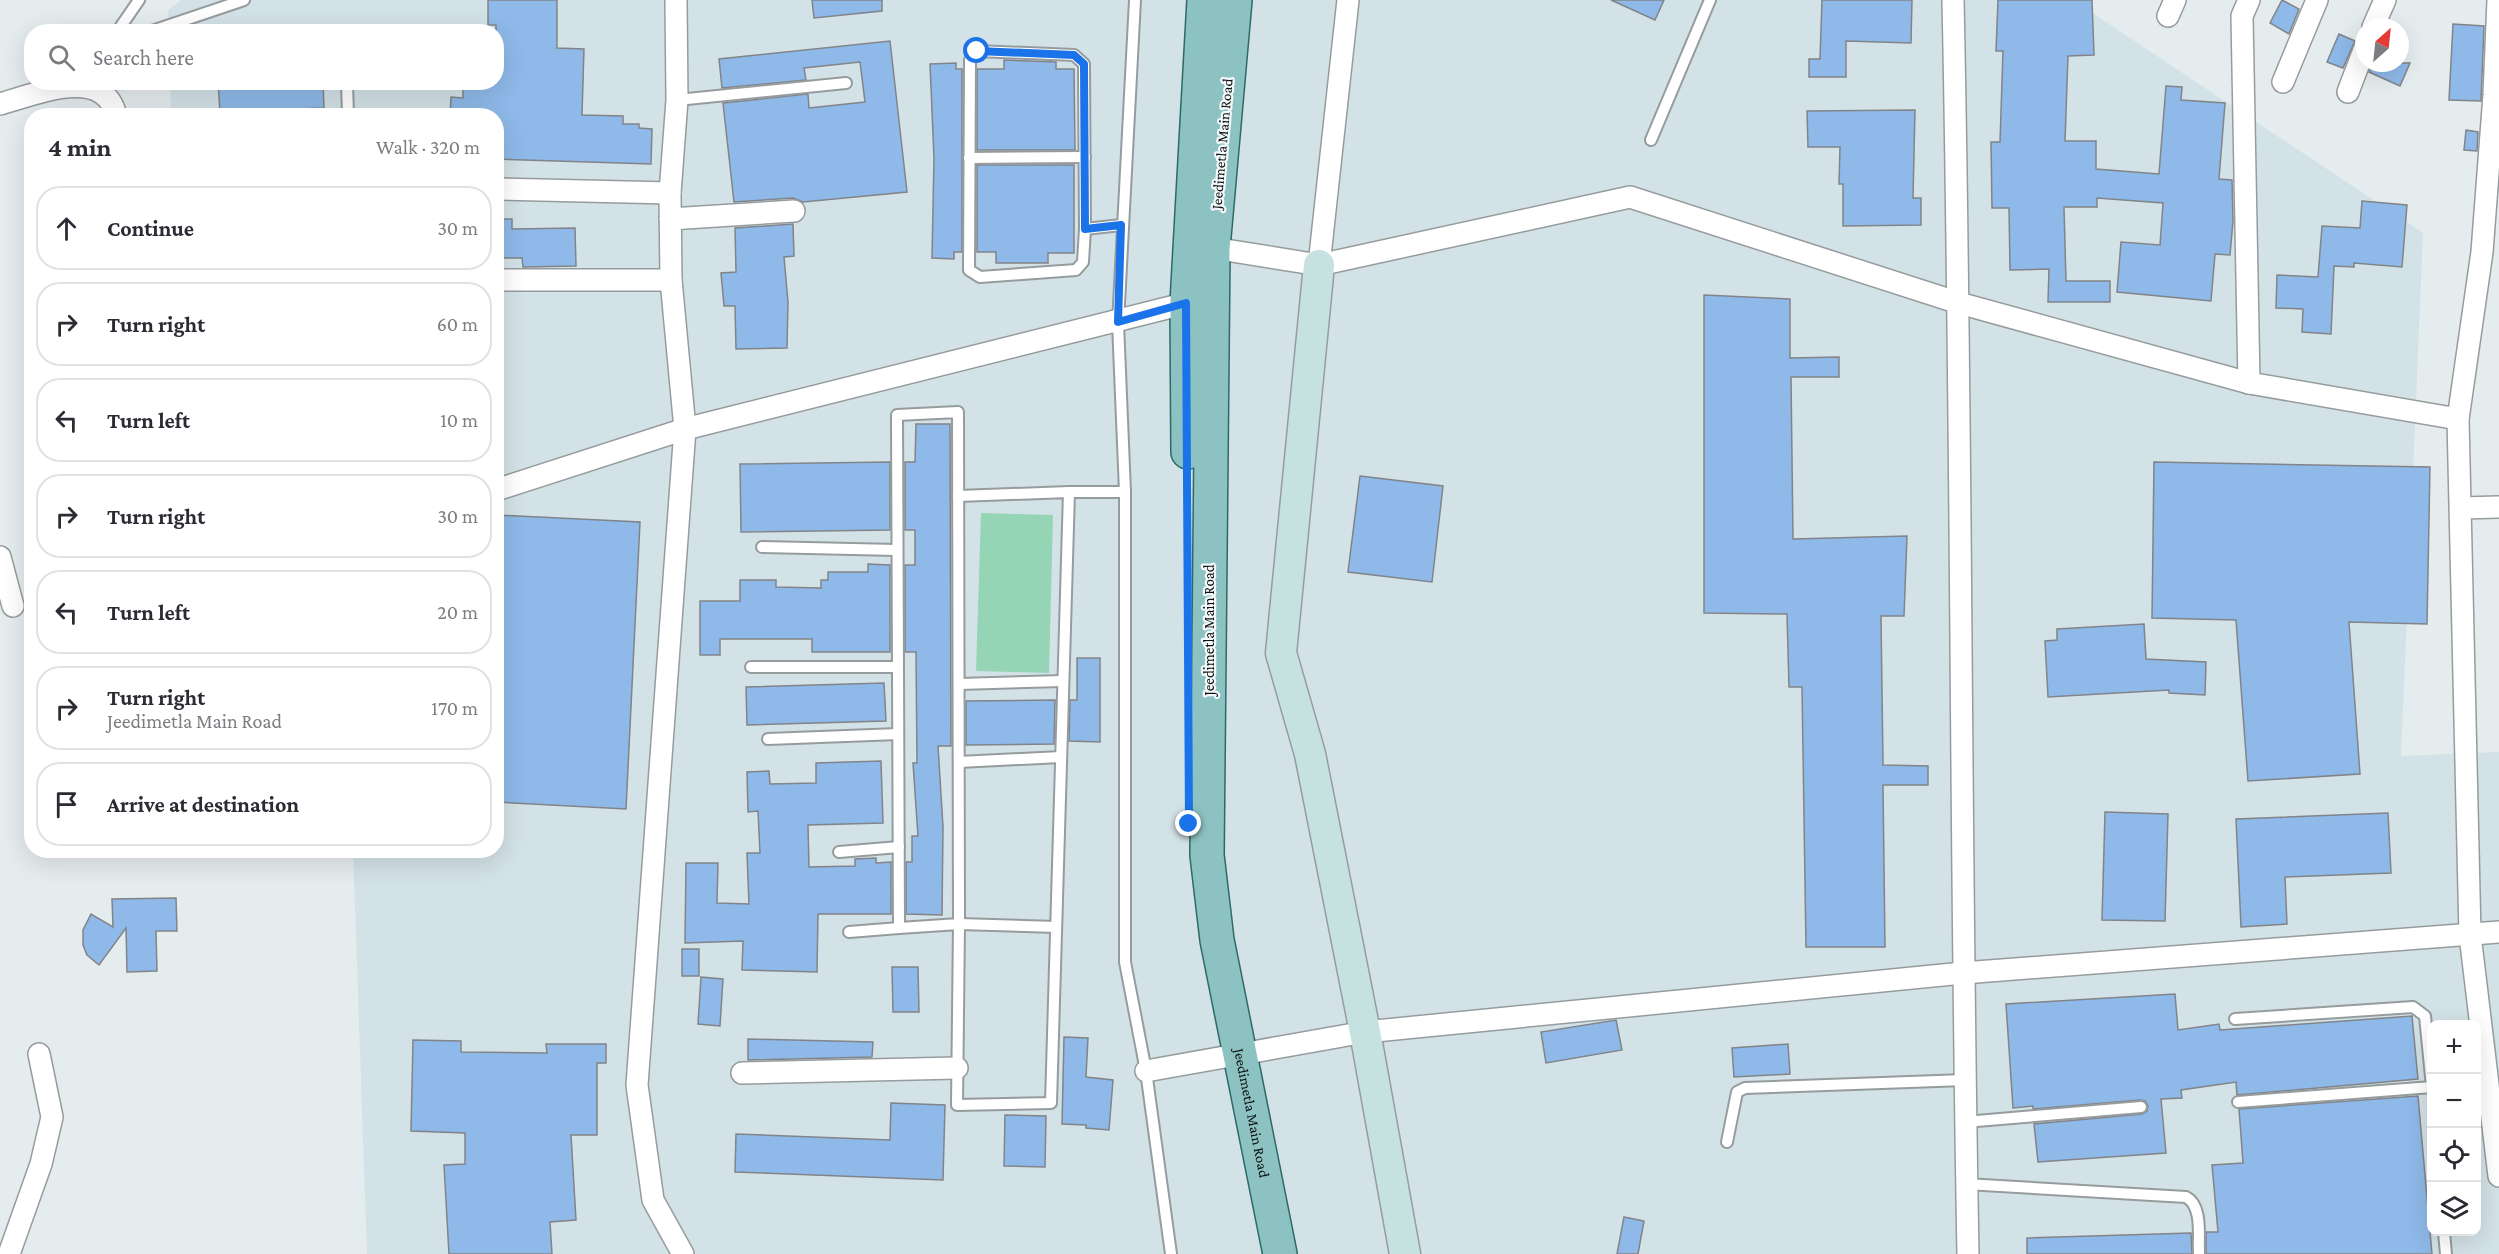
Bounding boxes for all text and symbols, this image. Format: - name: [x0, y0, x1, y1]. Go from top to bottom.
- north arrow: [2355, 18, 2409, 72]
- search box: [24, 24, 504, 90]
- route start: [963, 37, 989, 63]
- icon: search: [45, 41, 78, 74]
- text: Search here: [93, 45, 194, 70]
- street label: Jeedimetla Main Road: [1208, 78, 1237, 212]
- text: 4 min: [48, 133, 112, 162]
- text: Walk · 320 m: [376, 136, 480, 158]
- icon: ahead: [50, 212, 83, 245]
- text: Continue: [107, 216, 194, 241]
- text: 30 m: [437, 217, 478, 239]
- icon: right: [50, 308, 83, 341]
- text: Turn right: [107, 312, 205, 337]
- text: 60 m: [437, 313, 478, 335]
- icon: left: [50, 404, 83, 437]
- text: Turn left: [107, 408, 190, 433]
- text: 10 m: [440, 409, 478, 431]
- icon: right: [50, 500, 83, 533]
- text: Turn right: [107, 504, 205, 529]
- text: 30 m: [437, 505, 478, 527]
- street label: Jeedimetla Main Road: [1201, 564, 1218, 698]
- icon: left: [50, 596, 83, 629]
- text: Turn left: [107, 600, 190, 625]
- text: 20 m: [437, 601, 478, 623]
- text: Turn right: [107, 685, 205, 710]
- icon: right: [50, 692, 83, 725]
- text: 170 m: [431, 697, 478, 719]
- text: Jeedimetla Main Road: [107, 710, 282, 732]
- icon: arrive: [50, 788, 83, 821]
- text: Arrive at destination: [107, 792, 299, 817]
- route end: [1175, 810, 1201, 836]
- map controls: [2427, 1020, 2481, 1236]
- button: +: [2427, 1020, 2481, 1074]
- street label: Jeedimetla Main Road: [1230, 1045, 1272, 1179]
- button: −: [2427, 1074, 2481, 1128]
- button: locate: [2427, 1128, 2481, 1182]
- button: layers: [2427, 1182, 2481, 1236]

